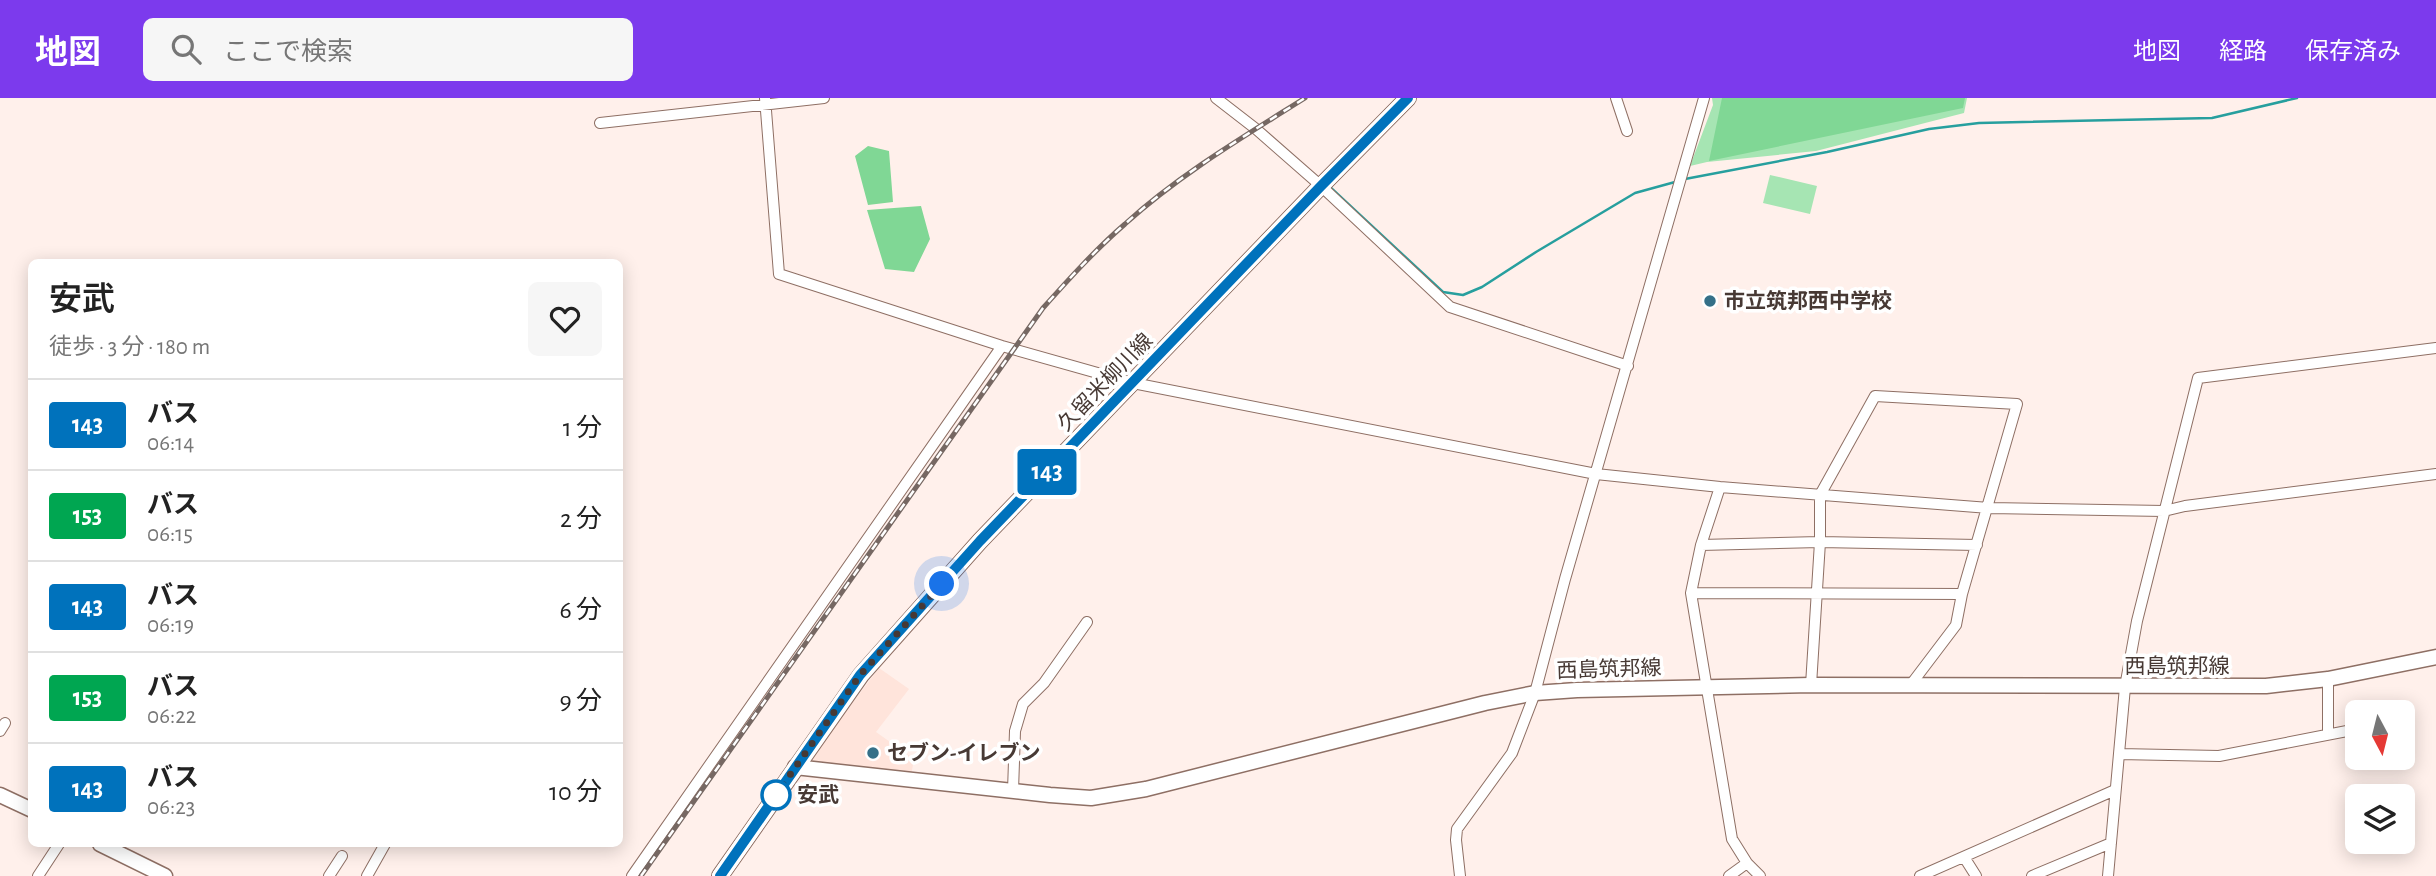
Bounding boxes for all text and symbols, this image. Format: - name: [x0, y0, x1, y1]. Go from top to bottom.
- search box: [143, 18, 633, 81]
- icon: search: [167, 30, 205, 68]
- text: 地図: [35, 37, 101, 70]
- text: ここで検索: [223, 39, 353, 65]
- text: 地図: [2133, 40, 2181, 64]
- text: 経路: [2219, 40, 2267, 64]
- text: 保存済み: [2305, 40, 2401, 64]
- button: heart: [528, 282, 602, 356]
- text: 安武: [49, 284, 115, 317]
- place label: 市立筑邦西中学校: [1724, 289, 1892, 312]
- marker: 市立筑邦西中学校: [1702, 293, 1718, 309]
- street label: 久留米柳川線: [1053, 329, 1157, 435]
- text: 徒歩 · 3 分 · 180 m: [49, 336, 210, 359]
- text: バス: [147, 401, 199, 427]
- text: 143: [72, 413, 103, 437]
- text: 1 分: [563, 415, 602, 441]
- text: 06:14: [147, 432, 194, 455]
- line badge: 143: [1007, 449, 1087, 495]
- text: 143: [1031, 460, 1063, 484]
- text: バス: [147, 492, 199, 518]
- text: 153: [73, 504, 102, 528]
- text: 2 分: [560, 506, 602, 532]
- text: 06:15: [147, 523, 193, 546]
- your location: [924, 566, 959, 601]
- text: バス: [147, 583, 199, 609]
- text: 143: [72, 595, 103, 619]
- text: 6 分: [559, 597, 602, 623]
- text: 06:19: [147, 614, 194, 637]
- street label: 西島筑邦線: [2125, 655, 2230, 677]
- street label: 西島筑邦線: [1556, 656, 1662, 682]
- text: バス: [147, 674, 199, 700]
- text: 153: [73, 686, 102, 710]
- text: 9 分: [559, 688, 602, 714]
- north arrow: [2345, 700, 2415, 770]
- map controls: [2345, 700, 2415, 854]
- text: 06:22: [147, 705, 196, 728]
- place label: セブン-イレブン: [887, 741, 1040, 764]
- marker: セブン-イレブン: [865, 745, 881, 761]
- text: バス: [147, 765, 199, 791]
- text: 143: [72, 777, 103, 801]
- text: 10 分: [549, 779, 602, 805]
- marker: 安武: [761, 780, 791, 810]
- place label: 安武: [797, 784, 839, 806]
- button: layers: [2345, 784, 2415, 854]
- text: 06:23: [147, 796, 195, 819]

